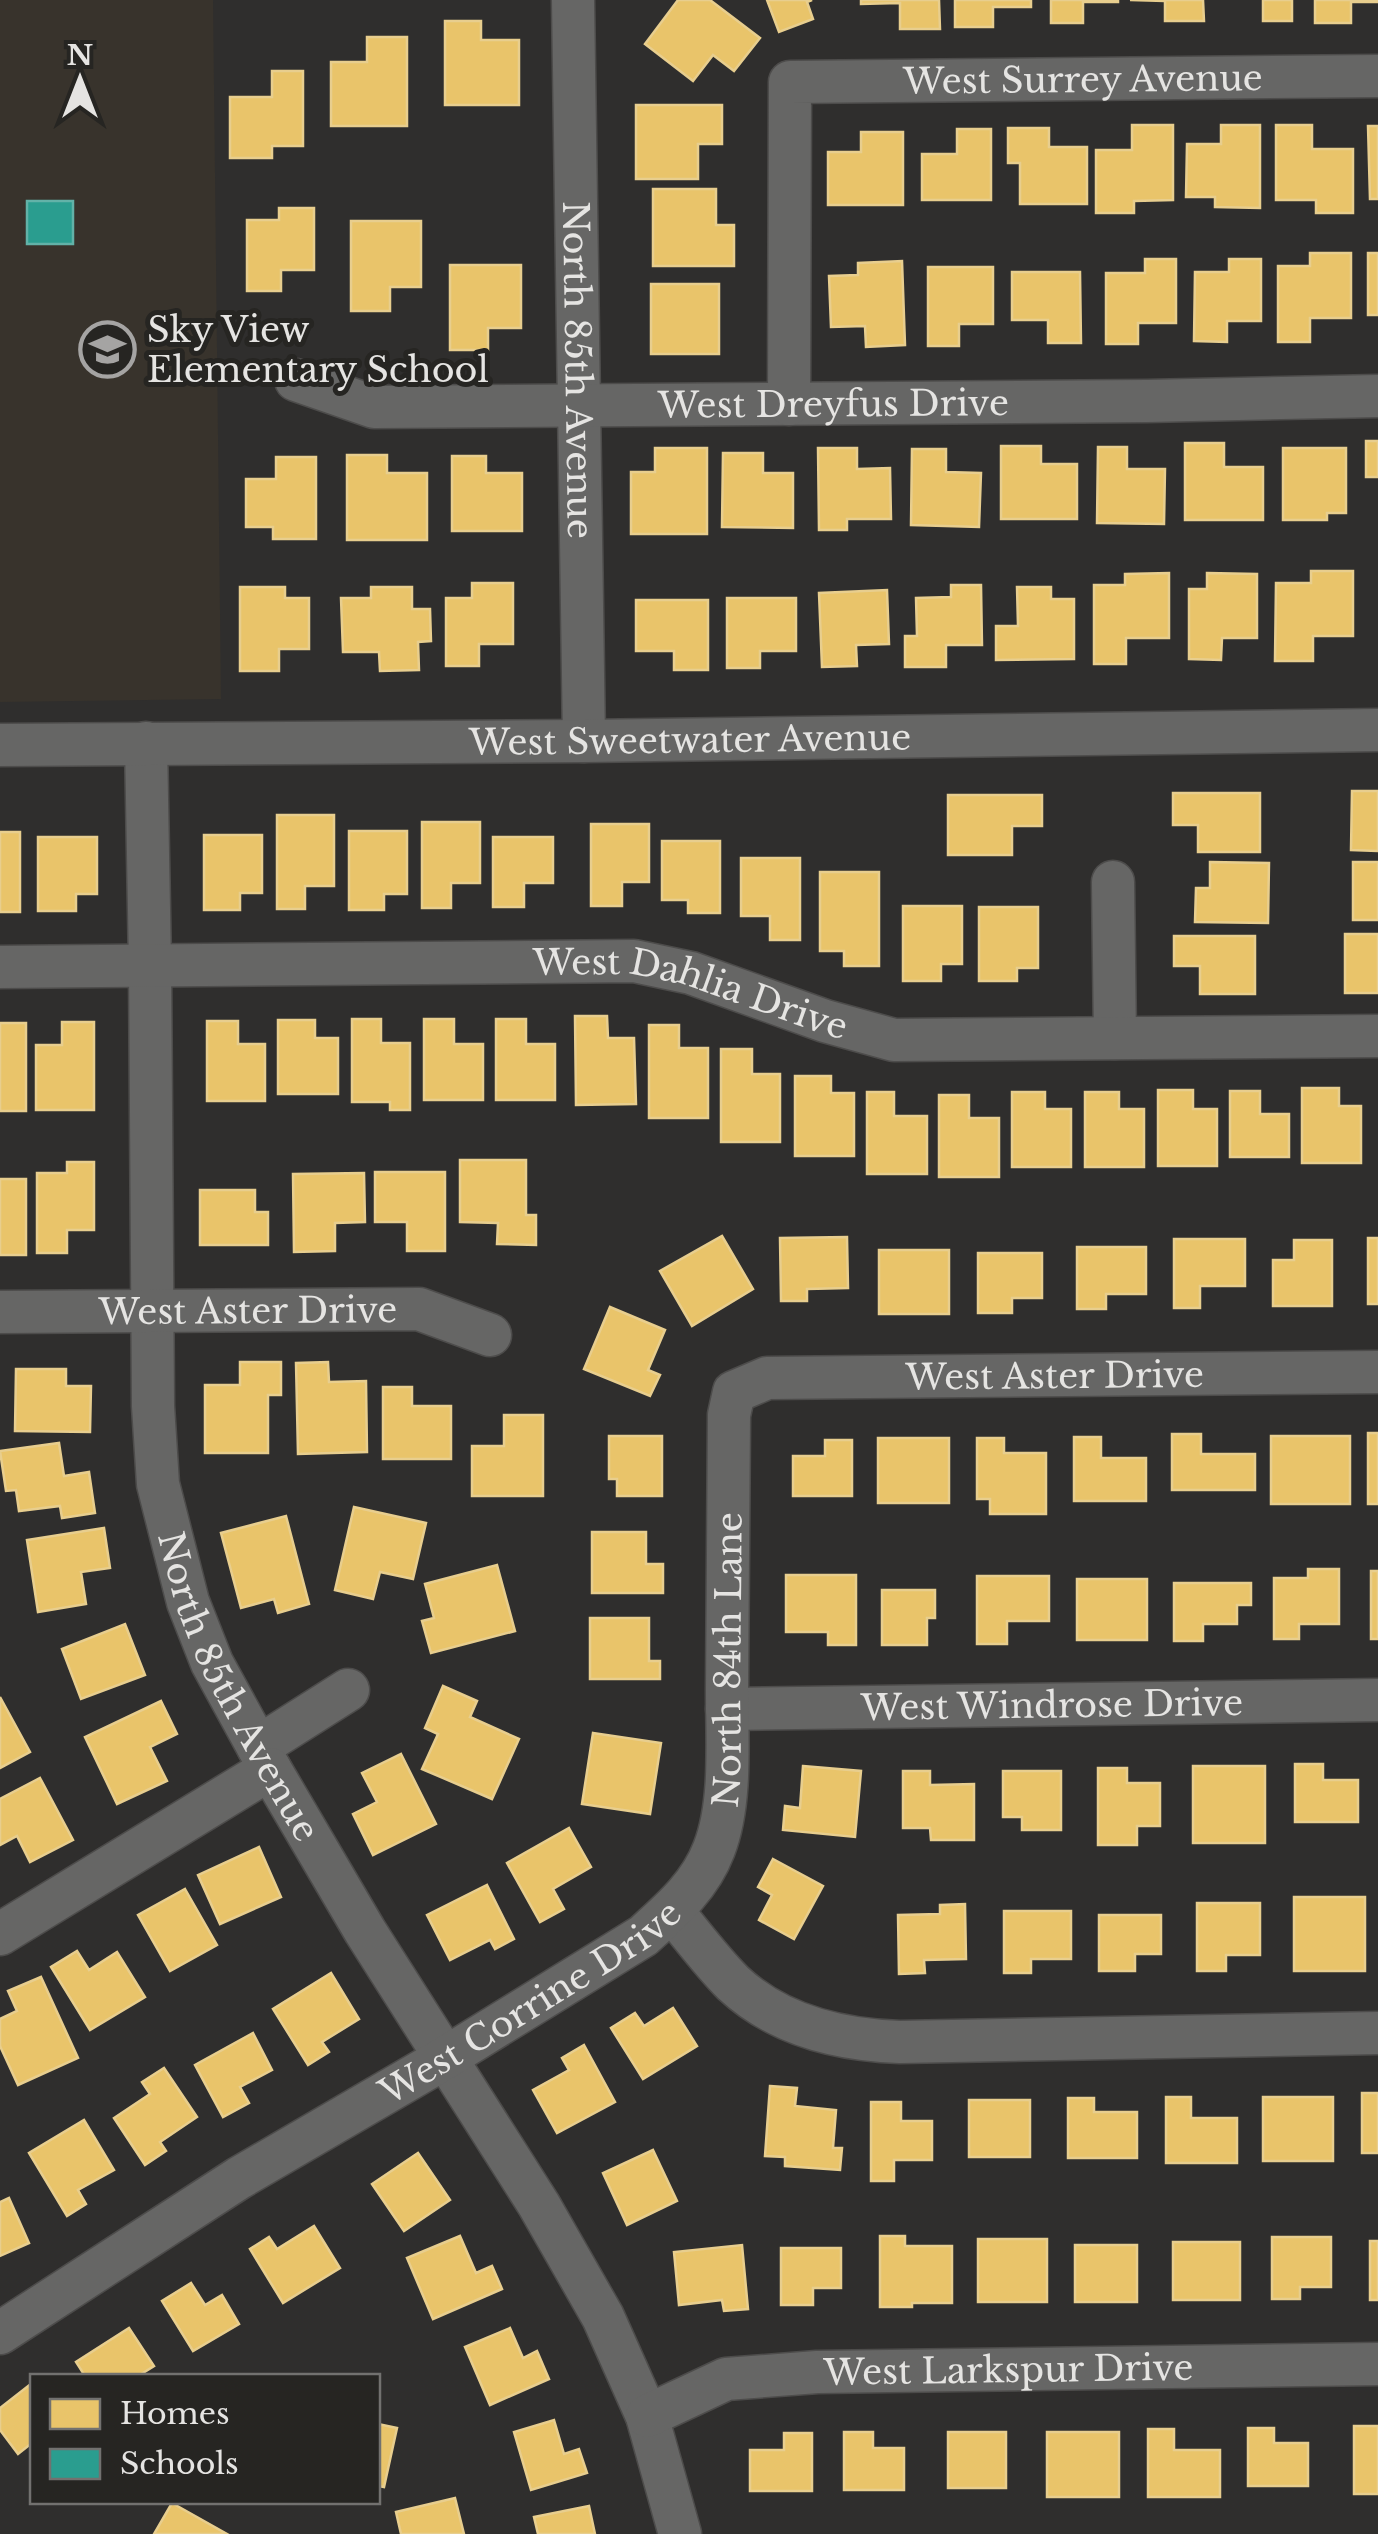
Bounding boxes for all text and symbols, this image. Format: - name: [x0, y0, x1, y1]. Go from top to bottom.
- north arrow: [30, 30, 130, 130]
- text: N: [67, 38, 93, 73]
- street label: West Surrey Avenue: [902, 56, 1263, 102]
- street label: North 85th Avenue: [554, 201, 602, 539]
- place label: Sky View Elementary School: [147, 308, 489, 391]
- school or university icon: Sky View Elementary School: [78, 319, 138, 379]
- street label: West Dreyfus Drive: [657, 381, 1009, 426]
- street label: West Sweetwater Avenue: [468, 715, 911, 763]
- street label: West Dahlia Drive: [532, 939, 852, 1048]
- street label: West Aster Drive: [98, 1288, 397, 1333]
- street label: West Aster Drive: [904, 1352, 1204, 1398]
- street label: North 84th Lane: [703, 1512, 750, 1809]
- street label: North 85th Avenue: [149, 1527, 329, 1849]
- street label: West Windrose Drive: [860, 1680, 1243, 1729]
- street label: West Corrine Drive: [371, 1891, 690, 2114]
- street label: West Larkspur Drive: [822, 2345, 1194, 2393]
- legend: [30, 2374, 380, 2504]
- text: Homes: [120, 2395, 230, 2432]
- text: Schools: [120, 2445, 239, 2482]

